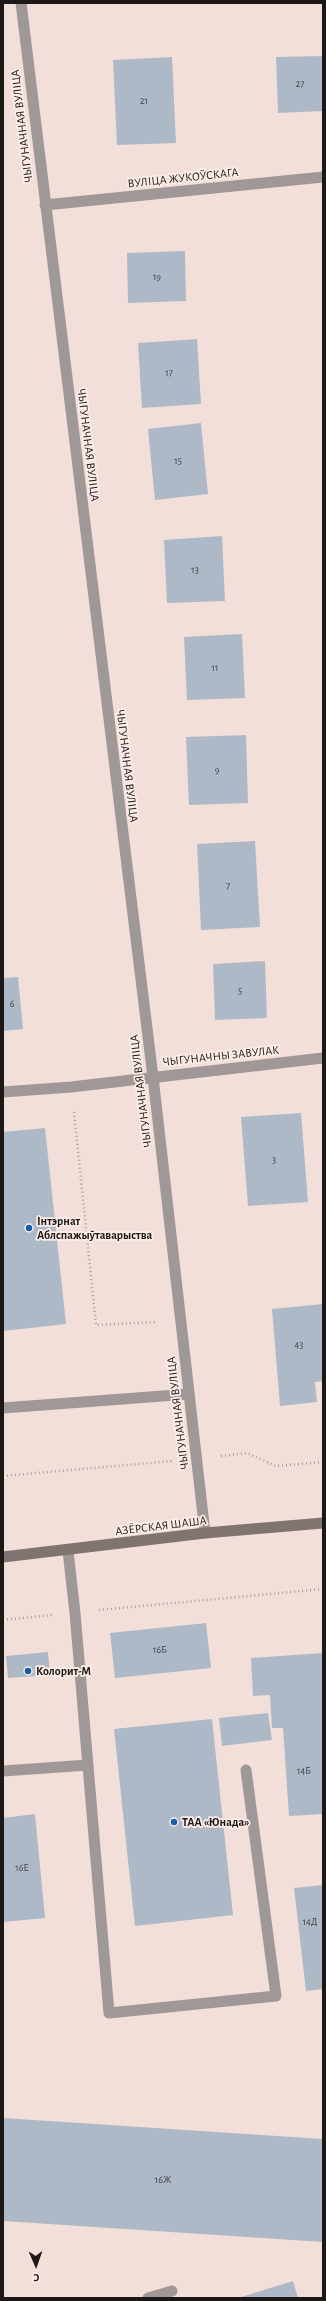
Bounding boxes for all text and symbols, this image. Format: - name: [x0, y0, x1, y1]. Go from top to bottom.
- street label: ЧЫГУНАЧНАЯ ВУЛІЦА: [8, 69, 36, 183]
- house number: 27: [296, 78, 304, 90]
- house number: 21: [140, 95, 148, 107]
- street label: ВУЛІЦА ЖУКОЎСКАГА: [127, 165, 239, 191]
- house number: 19: [153, 271, 161, 283]
- house number: 17: [165, 367, 173, 379]
- street label: ЧЫГУНАЧНАЯ ВУЛІЦА: [74, 388, 102, 502]
- house number: 15: [174, 455, 182, 467]
- house number: 13: [191, 564, 199, 576]
- house number: 11: [212, 662, 218, 674]
- street label: ЧЫГУНАЧНАЯ ВУЛІЦА: [113, 709, 141, 823]
- house number: 9: [215, 764, 219, 776]
- house number: 7: [226, 880, 230, 892]
- house number: 5: [238, 985, 242, 997]
- house number: 6: [10, 998, 14, 1010]
- street label: ЧЫГУНАЧНАЯ ВУЛІЦА: [127, 1034, 155, 1148]
- street label: ЧЫГУНАЧНЫ ЗАВУЛАК: [162, 1043, 280, 1069]
- house number: 3: [272, 1154, 276, 1166]
- place label: Інтэрнат Аблспажыўтаварыства: [37, 1214, 152, 1242]
- marker: Інтэрнат Аблспажыўтаварыства: [24, 1223, 34, 1233]
- house number: 43: [295, 1339, 303, 1351]
- street label: ЧЫГУНАЧНАЯ ВУЛІЦА: [164, 1356, 192, 1470]
- street label: АЗЁРСКАЯ ШАША: [115, 1513, 207, 1539]
- house number: 16Б: [153, 1644, 167, 1656]
- place label: Колорит-М: [36, 1664, 91, 1678]
- marker: Колорит-М: [23, 1666, 33, 1676]
- house number: 14Б: [297, 1765, 311, 1777]
- place label: ТАА «Юнада»: [182, 1815, 249, 1829]
- marker: ТАА «Юнада»: [169, 1817, 179, 1827]
- house number: 16Е: [15, 1862, 29, 1874]
- house number: 14Д: [303, 1916, 317, 1928]
- house number: 16Ж: [155, 2174, 171, 2186]
- north arrow: [16, 2245, 56, 2285]
- text: С: [33, 2272, 40, 2283]

